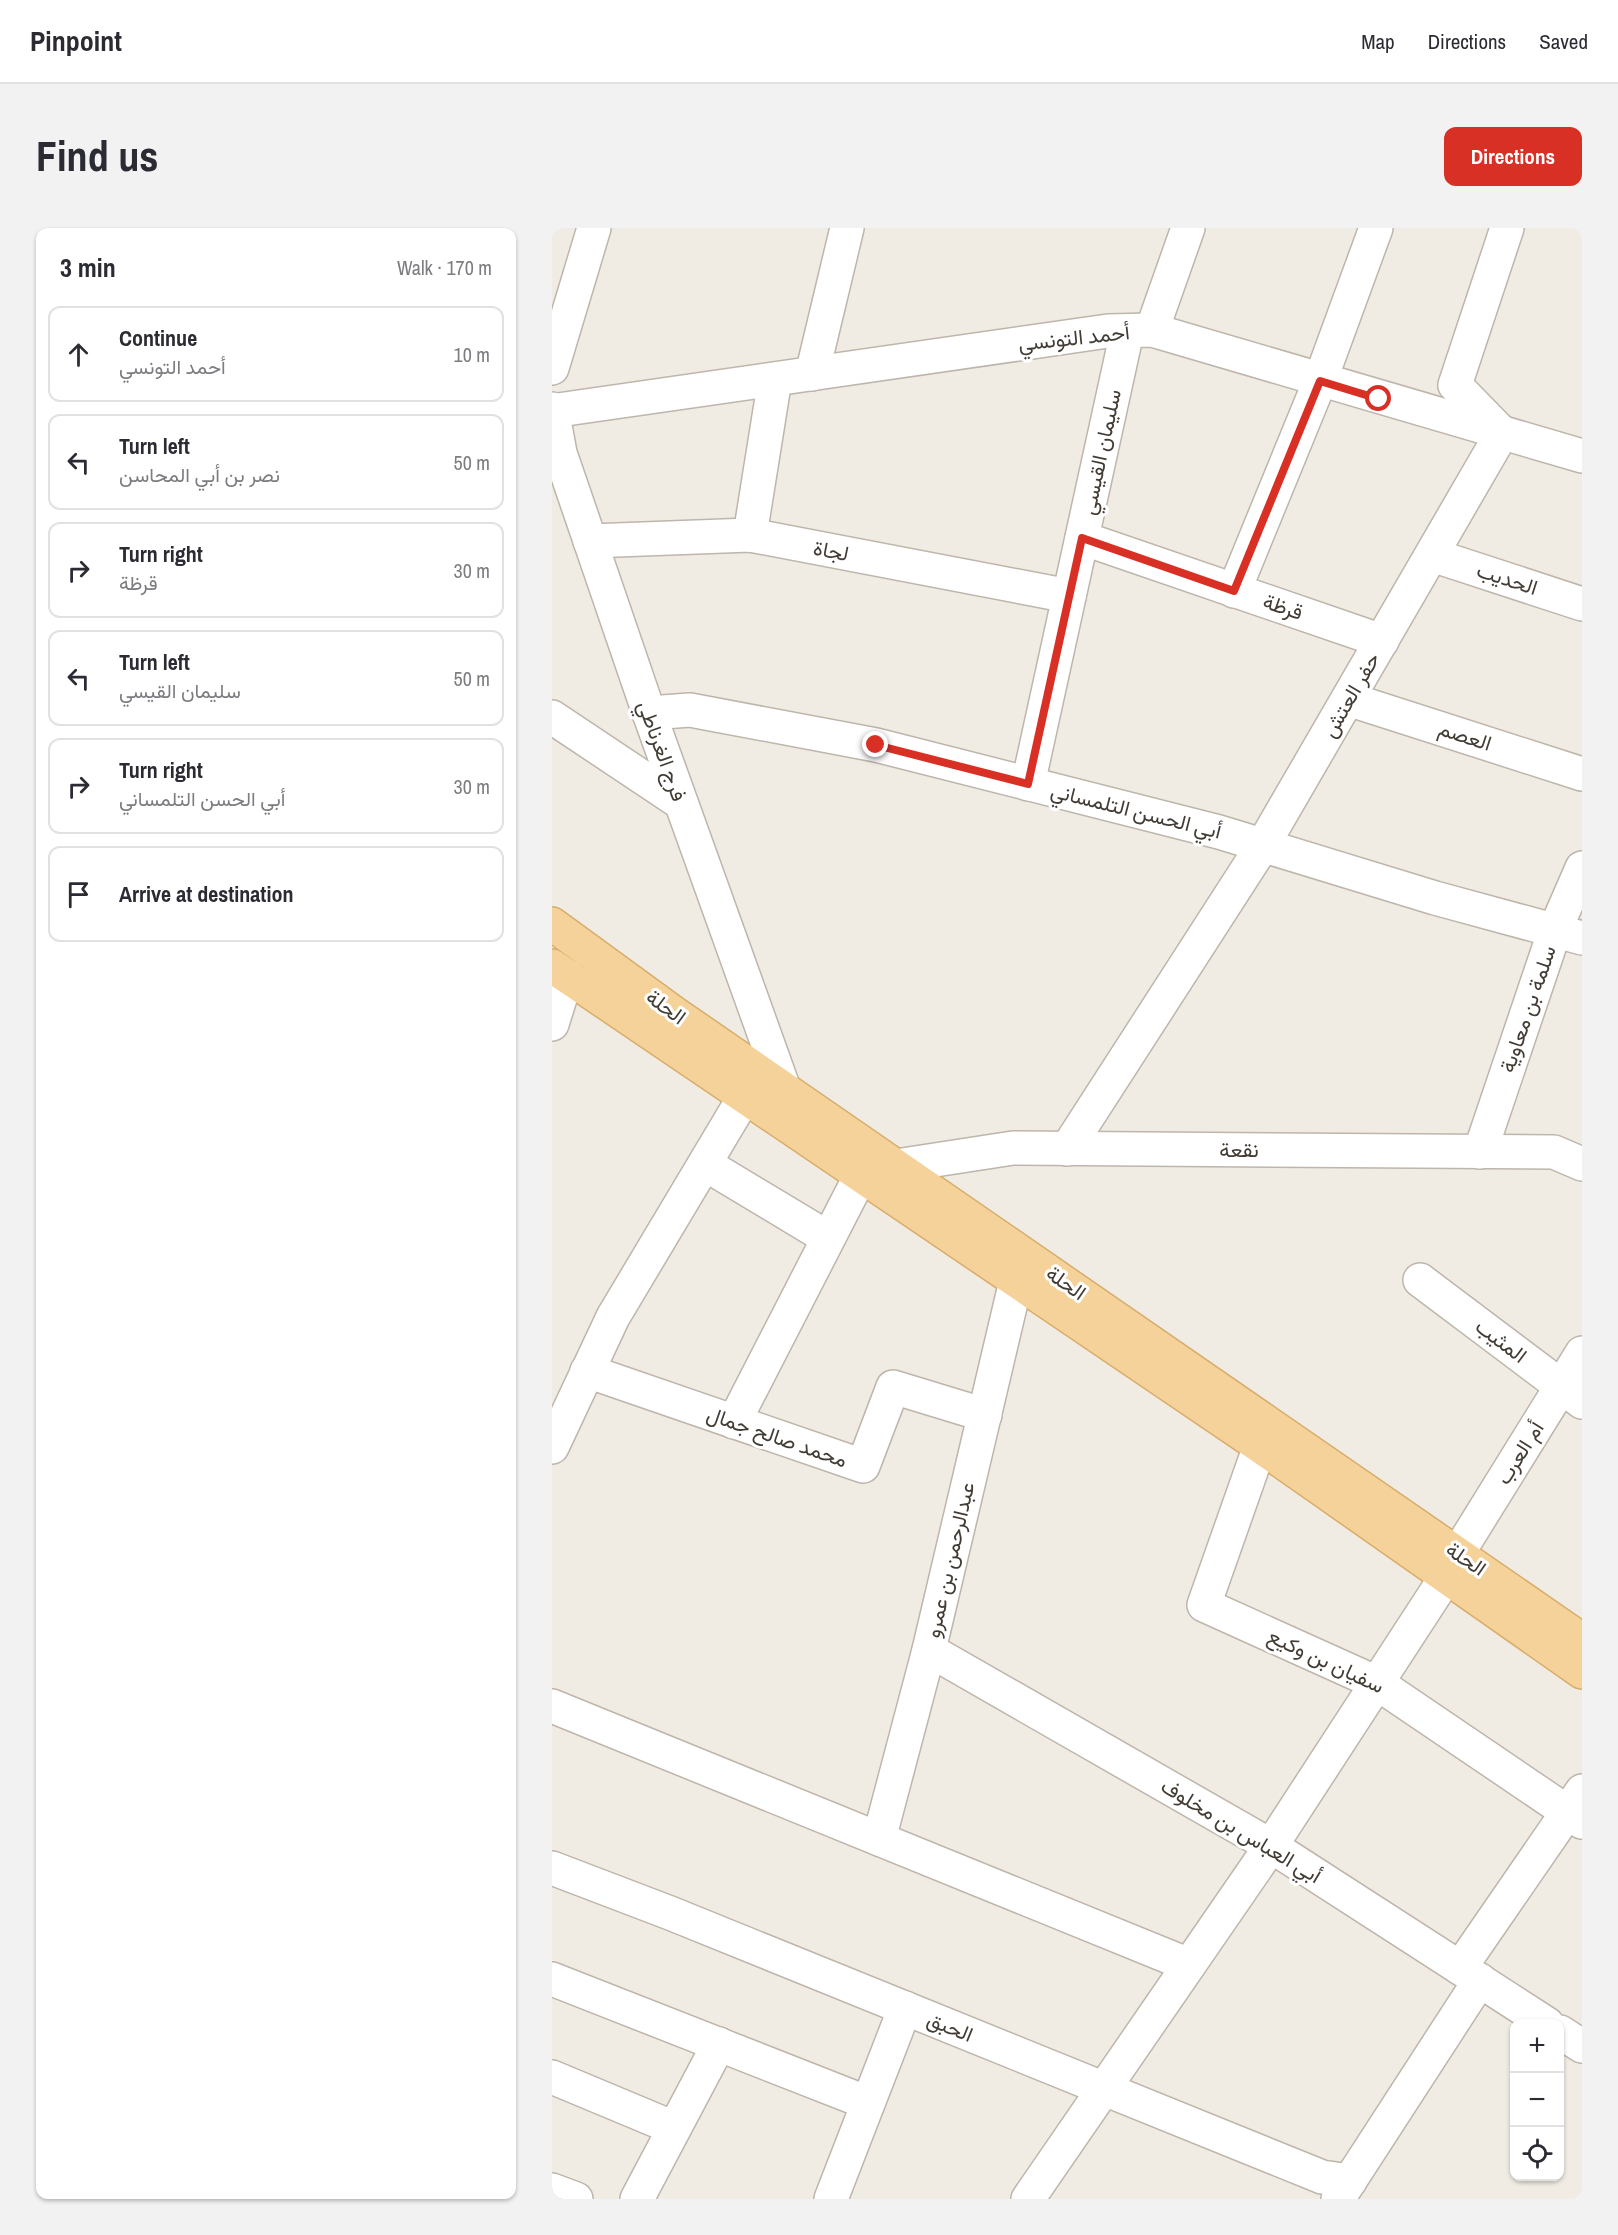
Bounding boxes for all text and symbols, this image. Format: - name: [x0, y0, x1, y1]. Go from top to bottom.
- text: Pinpoint: [30, 22, 122, 60]
- text: Map: [1361, 27, 1395, 56]
- text: Directions: [1428, 27, 1506, 56]
- text: Saved: [1539, 27, 1588, 56]
- button: Directions: [1444, 127, 1582, 186]
- text: Find us: [36, 128, 158, 184]
- text: 3 min: [60, 250, 116, 285]
- text: Walk · 170 m: [397, 254, 492, 281]
- street label: أحمد التونسي: [1017, 317, 1132, 361]
- text: Continue: [119, 323, 197, 353]
- icon: ahead: [62, 338, 95, 371]
- text: 10 m: [454, 341, 490, 368]
- text: أحمد التونسي: [119, 353, 226, 380]
- route start: [1365, 385, 1391, 411]
- street label: سليمان القيسي: [1073, 386, 1131, 518]
- text: Turn left: [119, 431, 190, 461]
- icon: left: [62, 446, 95, 479]
- text: 50 m: [454, 449, 490, 476]
- text: نصر بن أبي المحاسن: [119, 461, 280, 488]
- street label: لجاة: [811, 533, 851, 568]
- text: Turn right: [119, 539, 203, 569]
- icon: right: [62, 554, 95, 587]
- street label: الحديب: [1473, 555, 1541, 602]
- text: 30 m: [454, 557, 490, 584]
- text: قرظة: [119, 569, 158, 596]
- street label: قرظة: [1259, 586, 1307, 627]
- text: Turn left: [119, 647, 190, 677]
- street label: حفر العتش: [1315, 647, 1387, 743]
- icon: left: [62, 662, 95, 695]
- text: 50 m: [454, 665, 490, 692]
- text: سليمان القيسي: [119, 677, 241, 704]
- street label: فرج الغرناطي: [628, 697, 694, 806]
- street label: العصم: [1435, 713, 1495, 758]
- route end: [862, 731, 888, 757]
- text: Turn right: [119, 755, 203, 785]
- icon: right: [62, 770, 95, 803]
- text: 30 m: [454, 773, 490, 800]
- street label: أبي الحسن التلمساني: [1047, 775, 1225, 849]
- text: أبي الحسن التلمساني: [119, 785, 286, 812]
- icon: arrive: [62, 878, 95, 911]
- text: Arrive at destination: [119, 879, 293, 909]
- street label: سلمة بن معاوية: [1492, 941, 1563, 1076]
- street label: الحلة: [640, 982, 692, 1031]
- street label: نقعة: [1219, 1135, 1259, 1164]
- street label: الحلة: [1040, 1258, 1092, 1307]
- street label: المثيب: [1470, 1312, 1533, 1370]
- street label: محمد صالح جمال: [703, 1399, 851, 1474]
- street label: أم العرب: [1489, 1415, 1550, 1490]
- street label: عبدالرحمن بن عمرو: [917, 1479, 982, 1641]
- street label: الحلة: [1440, 1535, 1492, 1583]
- street label: سفيان بن وكيع: [1263, 1621, 1389, 1700]
- street label: أبي العباس بن مخلوف: [1154, 1771, 1327, 1893]
- street label: الحبق: [923, 2004, 978, 2049]
- map controls: [1510, 2019, 1564, 2181]
- button: +: [1510, 2019, 1564, 2073]
- button: −: [1510, 2073, 1564, 2127]
- button: locate: [1510, 2127, 1564, 2181]

